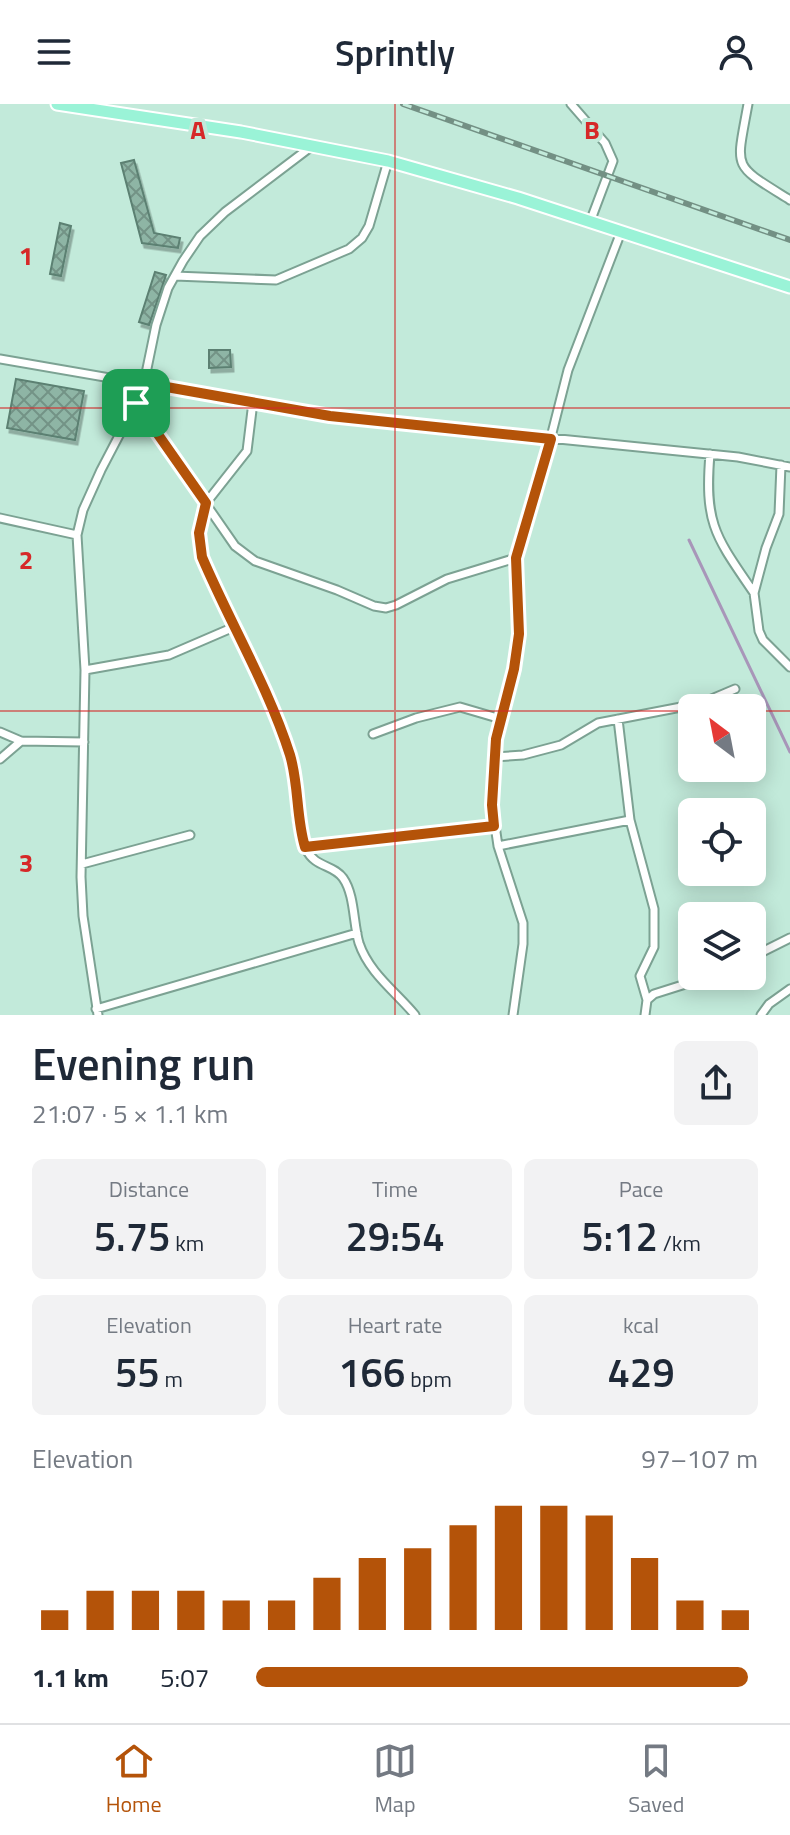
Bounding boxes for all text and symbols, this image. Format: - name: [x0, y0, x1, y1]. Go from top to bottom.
- text: Sprintly: [335, 25, 455, 80]
- icon: menu: [32, 30, 76, 74]
- icon: person: [714, 30, 758, 74]
- text: A: [190, 110, 206, 149]
- text: B: [584, 110, 600, 149]
- text: 1: [19, 236, 33, 275]
- pin: [102, 369, 170, 437]
- icon: arrive: [114, 381, 158, 425]
- text: 2: [19, 540, 33, 579]
- north arrow: [678, 694, 766, 782]
- map controls: [678, 694, 766, 990]
- button: locate: [678, 798, 766, 886]
- text: 3: [19, 843, 33, 882]
- button: layers: [678, 902, 766, 990]
- text: Evening run: [32, 1030, 255, 1097]
- button: share: [674, 1041, 758, 1125]
- text: 21:07 · 5 × 1.1 km: [32, 1094, 228, 1133]
- text: Distance: [109, 1172, 189, 1206]
- text: Time: [372, 1172, 418, 1206]
- text: Pace: [619, 1172, 663, 1206]
- text: 5.75: [94, 1206, 170, 1267]
- text: 29:54: [345, 1206, 445, 1267]
- text: 5:12: [581, 1206, 658, 1267]
- text: km: [170, 1226, 204, 1260]
- text: /km: [658, 1226, 701, 1260]
- text: Elevation: [106, 1308, 192, 1342]
- text: Heart rate: [348, 1308, 442, 1342]
- text: kcal: [623, 1308, 659, 1342]
- text: 55: [115, 1342, 160, 1403]
- text: 166: [338, 1342, 405, 1403]
- text: 429: [607, 1342, 675, 1403]
- text: m: [160, 1362, 183, 1396]
- text: bpm: [405, 1362, 452, 1396]
- text: Elevation: [32, 1439, 133, 1478]
- text: 97–107 m: [641, 1439, 758, 1478]
- text: 1.1 km: [32, 1658, 109, 1697]
- text: 5:07: [160, 1658, 209, 1697]
- tab: Home: [106, 1739, 162, 1821]
- tab: Map: [373, 1739, 417, 1821]
- tab: Saved: [628, 1739, 684, 1821]

